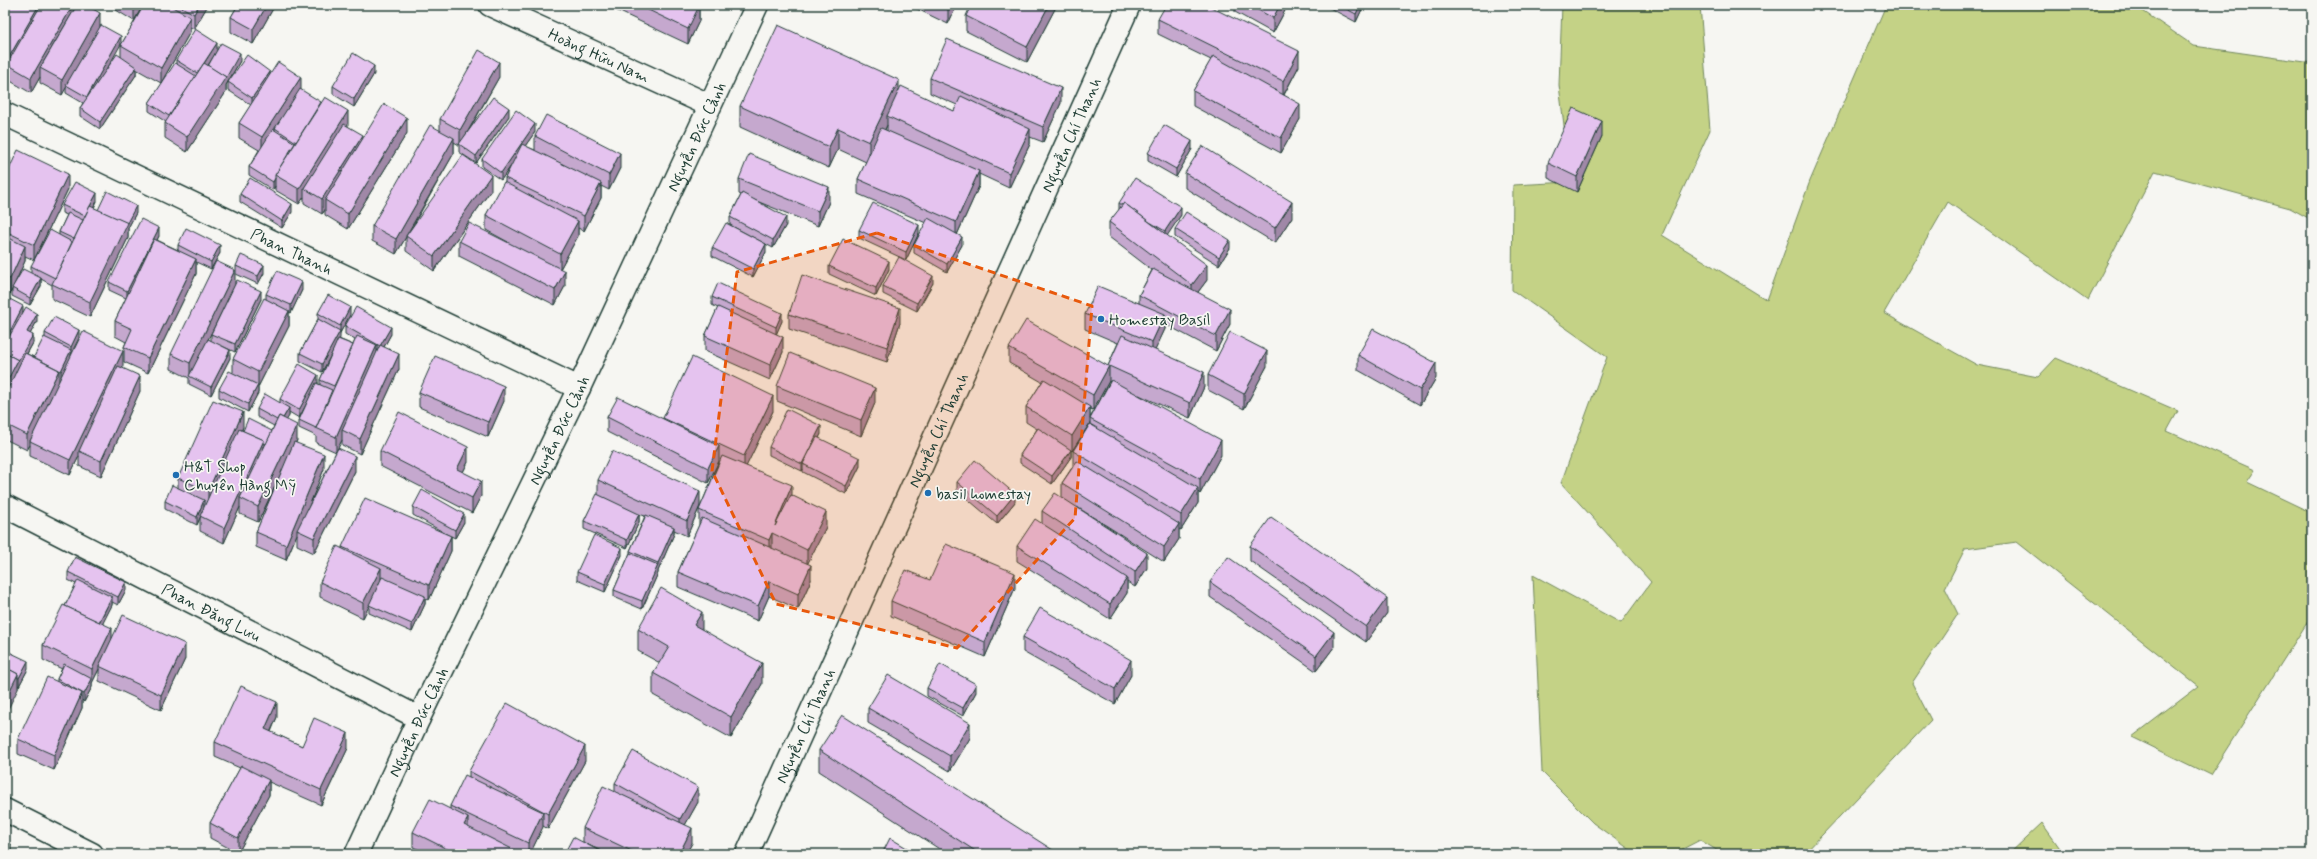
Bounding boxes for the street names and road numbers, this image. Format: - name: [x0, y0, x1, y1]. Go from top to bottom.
- street label: Hoàng Hữu Nam: [544, 24, 653, 88]
- street label: Nguyễn Chí Thanh: [1037, 74, 1107, 196]
- street label: Nguyễn Đức Cảnh: [663, 79, 732, 195]
- street label: Phan Thanh: [247, 224, 336, 281]
- street label: Nguyễn Chí Thanh: [904, 370, 974, 491]
- street label: Nguyễn Đức Cảnh: [525, 373, 595, 489]
- street label: Phan Đăng Lưu: [158, 579, 264, 647]
- street label: Nguyễn Đức Cảnh: [384, 664, 454, 780]
- street label: Nguyễn Chí Thanh: [771, 665, 841, 787]

